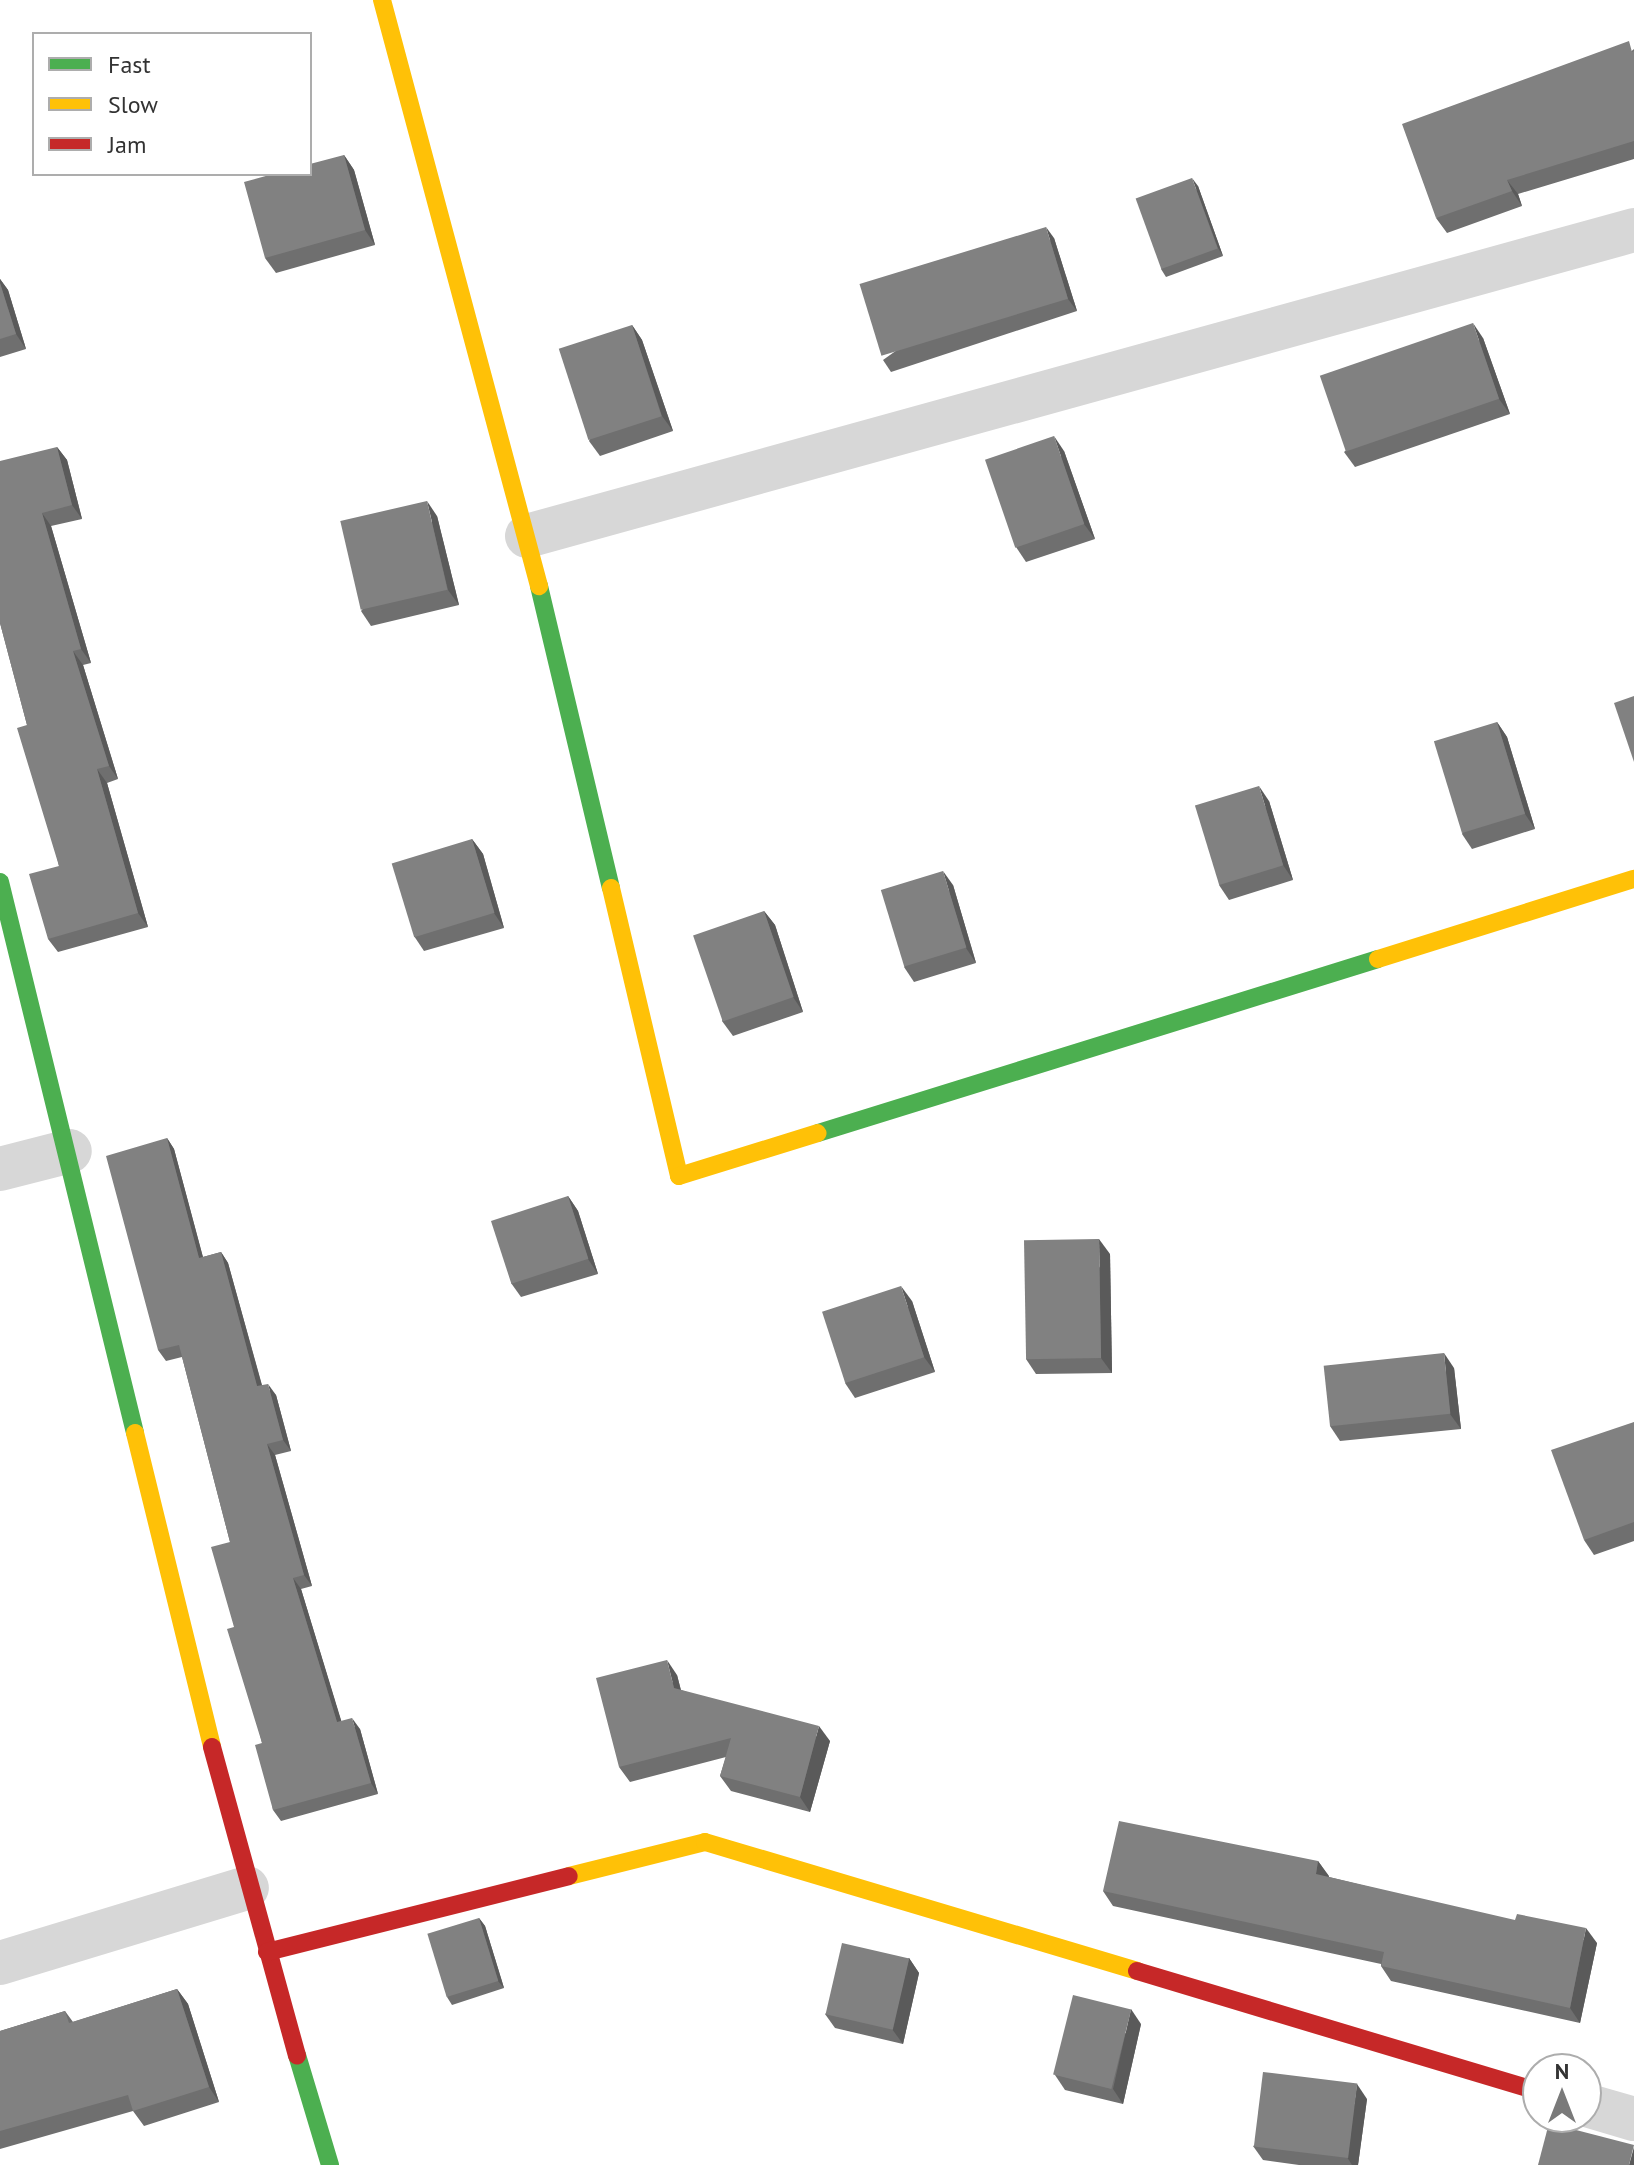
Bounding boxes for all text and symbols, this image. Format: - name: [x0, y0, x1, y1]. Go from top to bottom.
- legend: [32, 32, 312, 176]
- text: Fast: [108, 49, 151, 80]
- text: Slow: [108, 89, 158, 120]
- text: Jam: [108, 129, 146, 160]
- north arrow: [1522, 2053, 1602, 2133]
- text: N: [1555, 2057, 1569, 2085]

